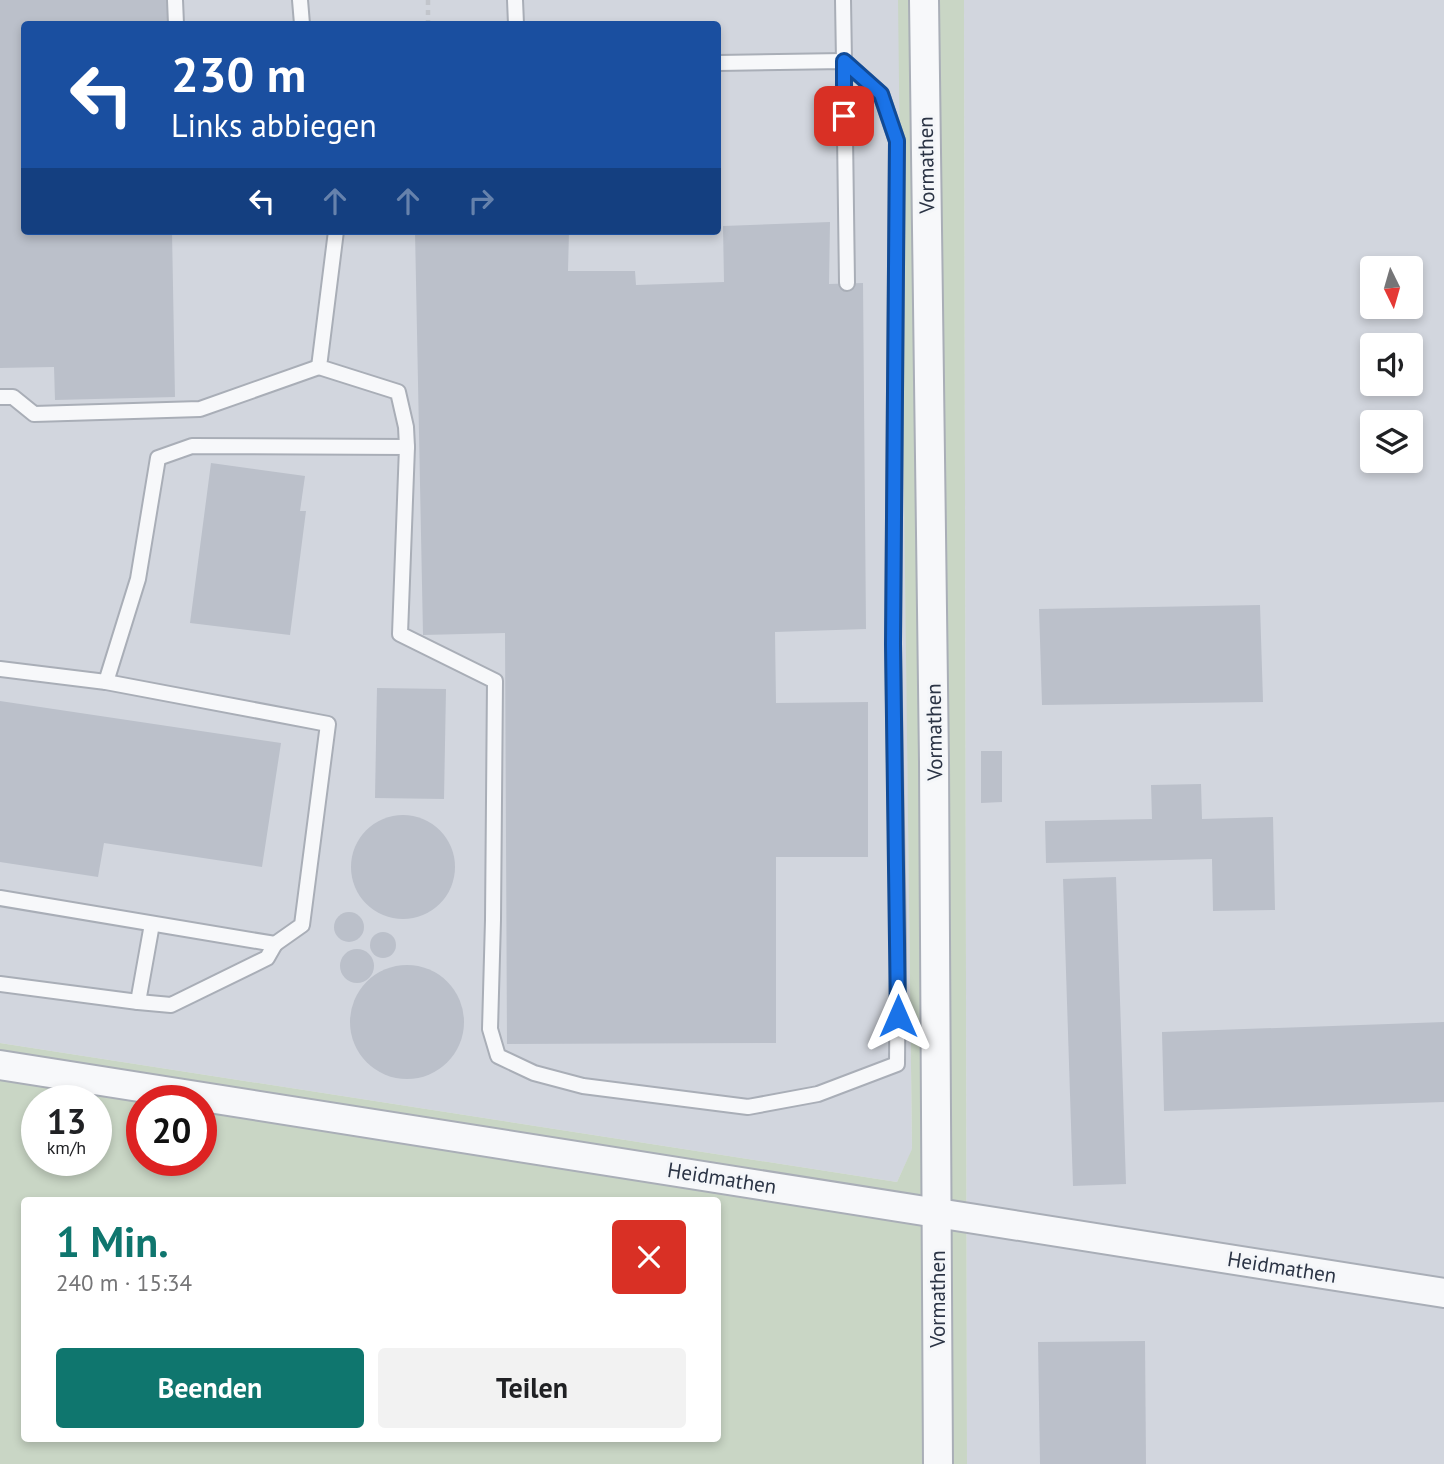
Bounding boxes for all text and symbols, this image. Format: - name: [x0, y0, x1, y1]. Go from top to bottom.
- text: 230 m: [171, 42, 306, 106]
- icon: left: [56, 49, 147, 140]
- pin: [814, 86, 874, 146]
- icon: arrive: [825, 97, 863, 135]
- text: Links abbiegen: [171, 104, 377, 146]
- street label: Vormathen: [912, 116, 940, 215]
- icon: left: [243, 182, 281, 220]
- icon: ahead: [316, 182, 354, 220]
- icon: ahead: [389, 182, 427, 220]
- icon: right: [462, 182, 500, 220]
- north arrow: [1360, 256, 1423, 318]
- map controls: [1360, 256, 1423, 473]
- button: sound: [1360, 333, 1423, 396]
- button: layers: [1360, 410, 1423, 473]
- street label: Vormathen: [920, 683, 948, 782]
- position arrow: [861, 979, 935, 1053]
- speed limit sign: 20: [126, 1085, 217, 1176]
- text: 13: [47, 1098, 86, 1144]
- text: km/h: [47, 1136, 86, 1159]
- street label: Heidmathen: [666, 1156, 778, 1200]
- text: 1 Min.: [56, 1214, 169, 1269]
- button: close: [612, 1220, 686, 1294]
- street label: Heidmathen: [1226, 1245, 1338, 1289]
- street label: Vormathen: [924, 1250, 951, 1349]
- text: 240 m · 15:34: [56, 1268, 192, 1297]
- button: Beenden: [56, 1348, 364, 1428]
- button: Teilen: [378, 1348, 686, 1428]

